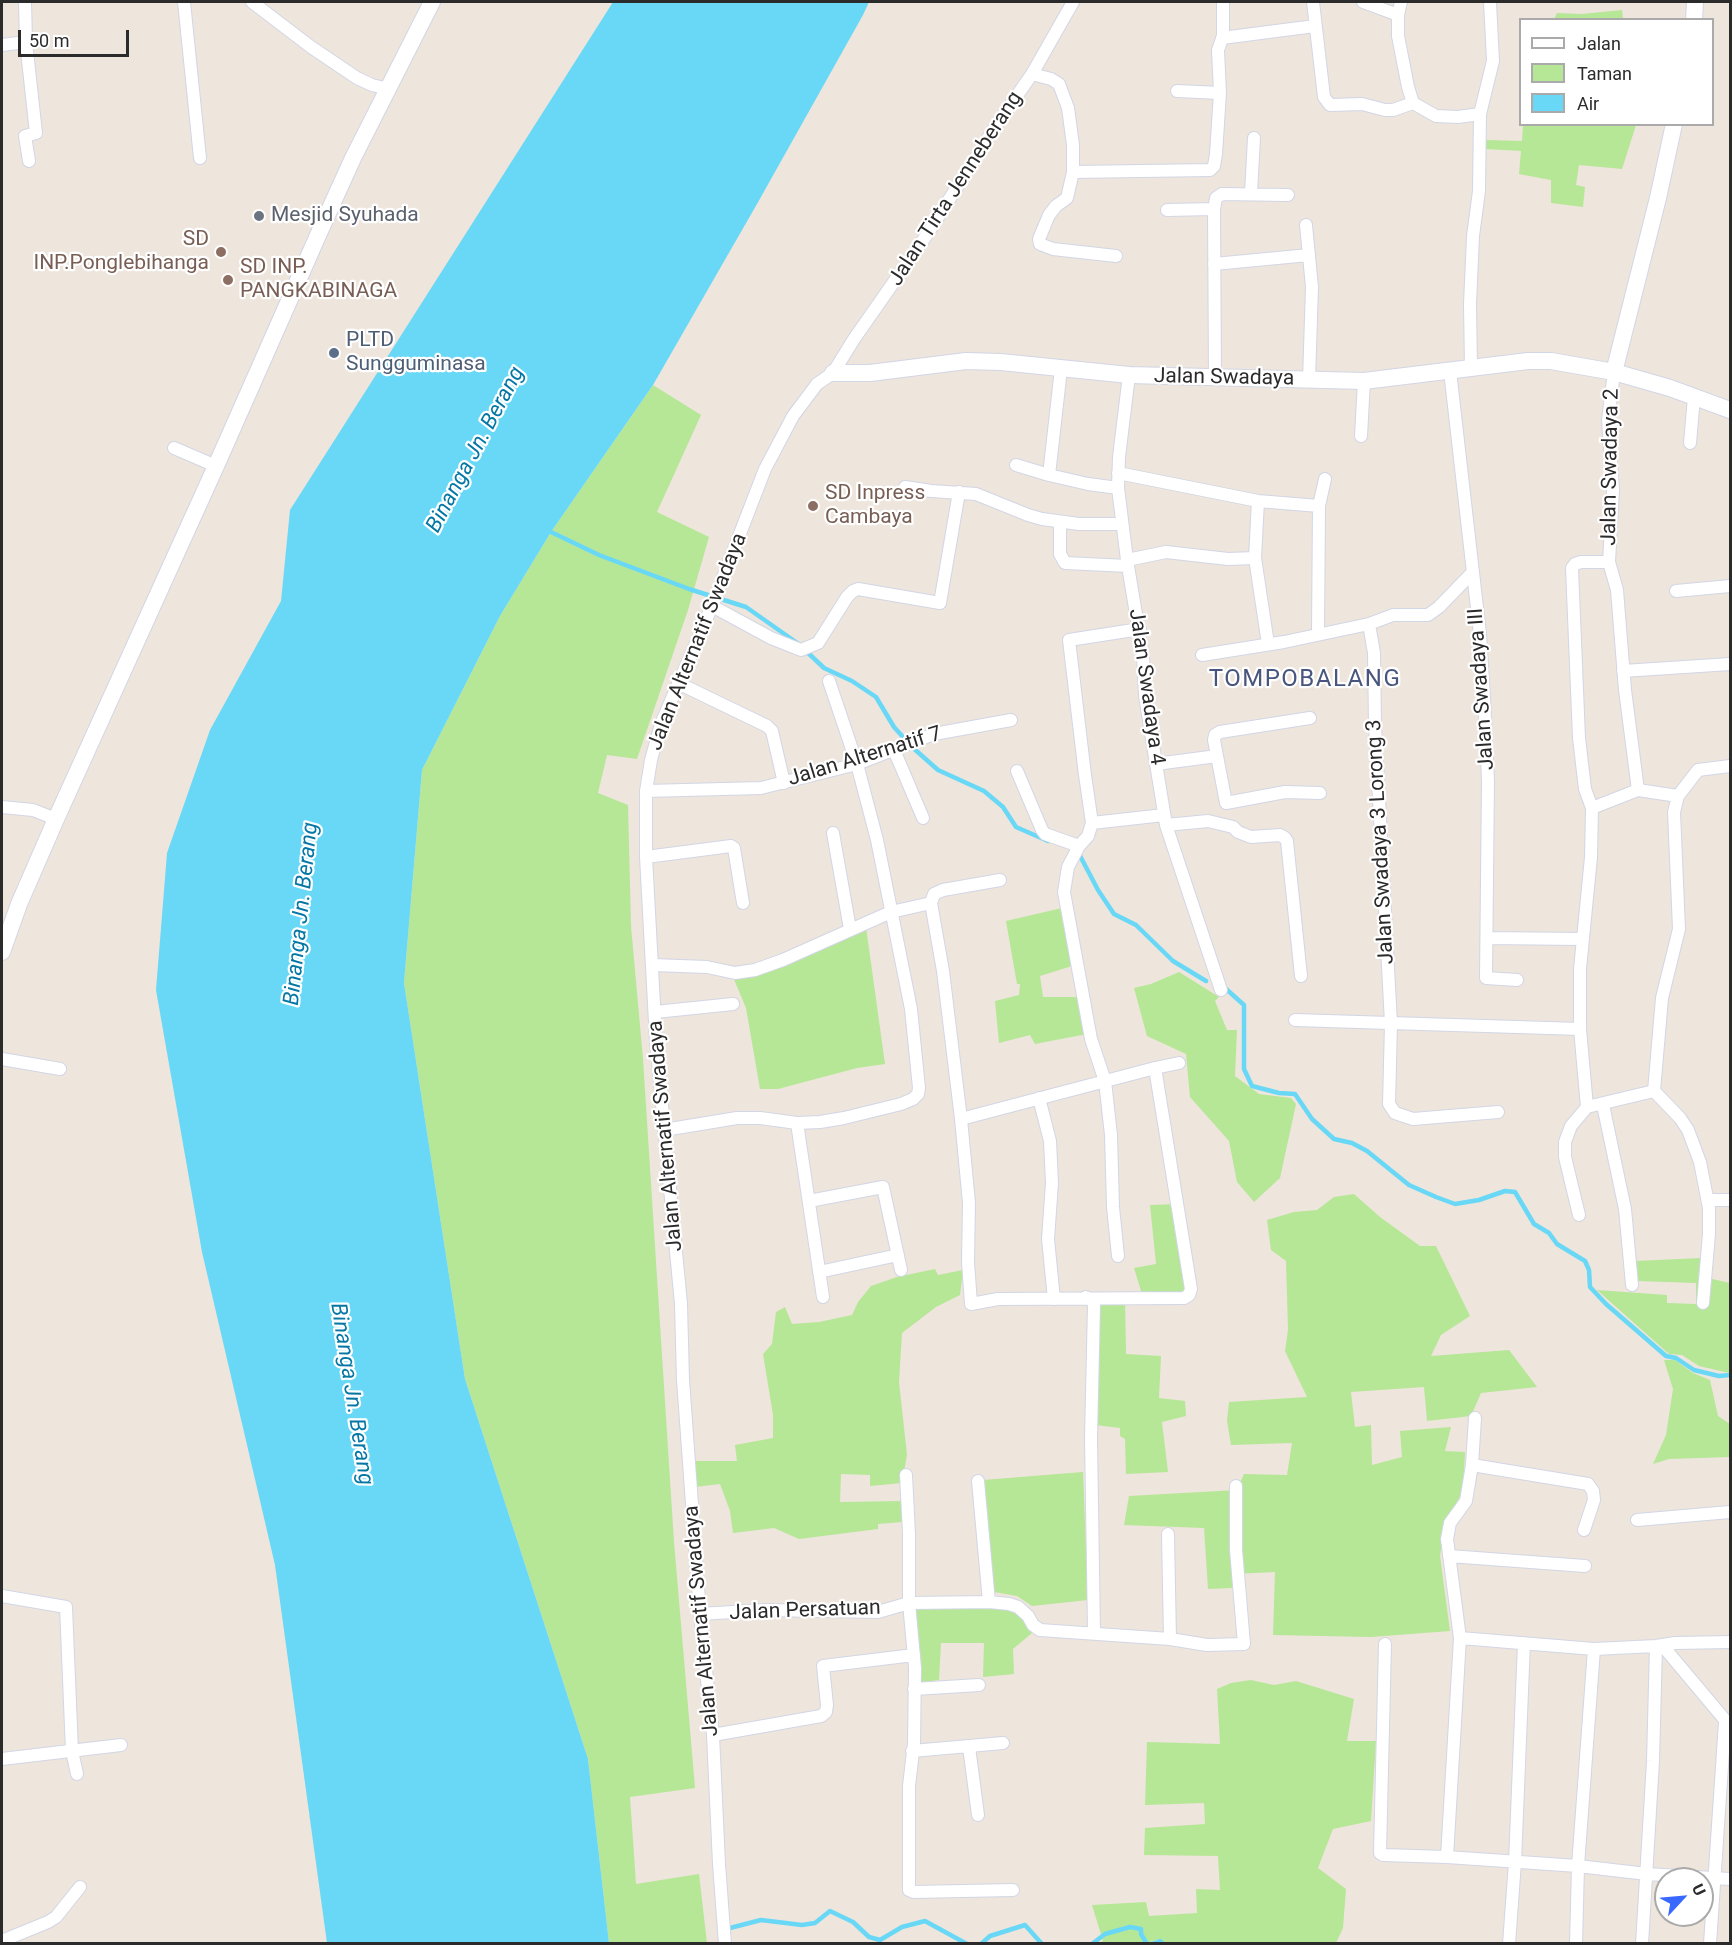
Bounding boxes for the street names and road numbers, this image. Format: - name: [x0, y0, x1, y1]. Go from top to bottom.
- street label: Jalan Tirta Jenneberang: [884, 87, 1028, 291]
- street label: Jalan Swadaya: [1154, 364, 1294, 392]
- street label: Jalan Swadaya 2: [1597, 388, 1625, 546]
- street label: Jalan Alternatif Swadaya: [643, 530, 753, 754]
- street label: Jalan Swadaya 4: [1123, 607, 1169, 767]
- street label: Jalan Swadaya III: [1464, 607, 1500, 771]
- street label: Jalan Swadaya 3 Lorong 3: [1362, 719, 1400, 965]
- street label: Jalan Alternatif 7: [785, 722, 945, 792]
- street label: Jalan Alternatif Swadaya: [643, 1019, 689, 1253]
- street label: Jalan Alternatif Swadaya: [679, 1504, 725, 1738]
- street label: Jalan Persatuan: [729, 1596, 881, 1626]

